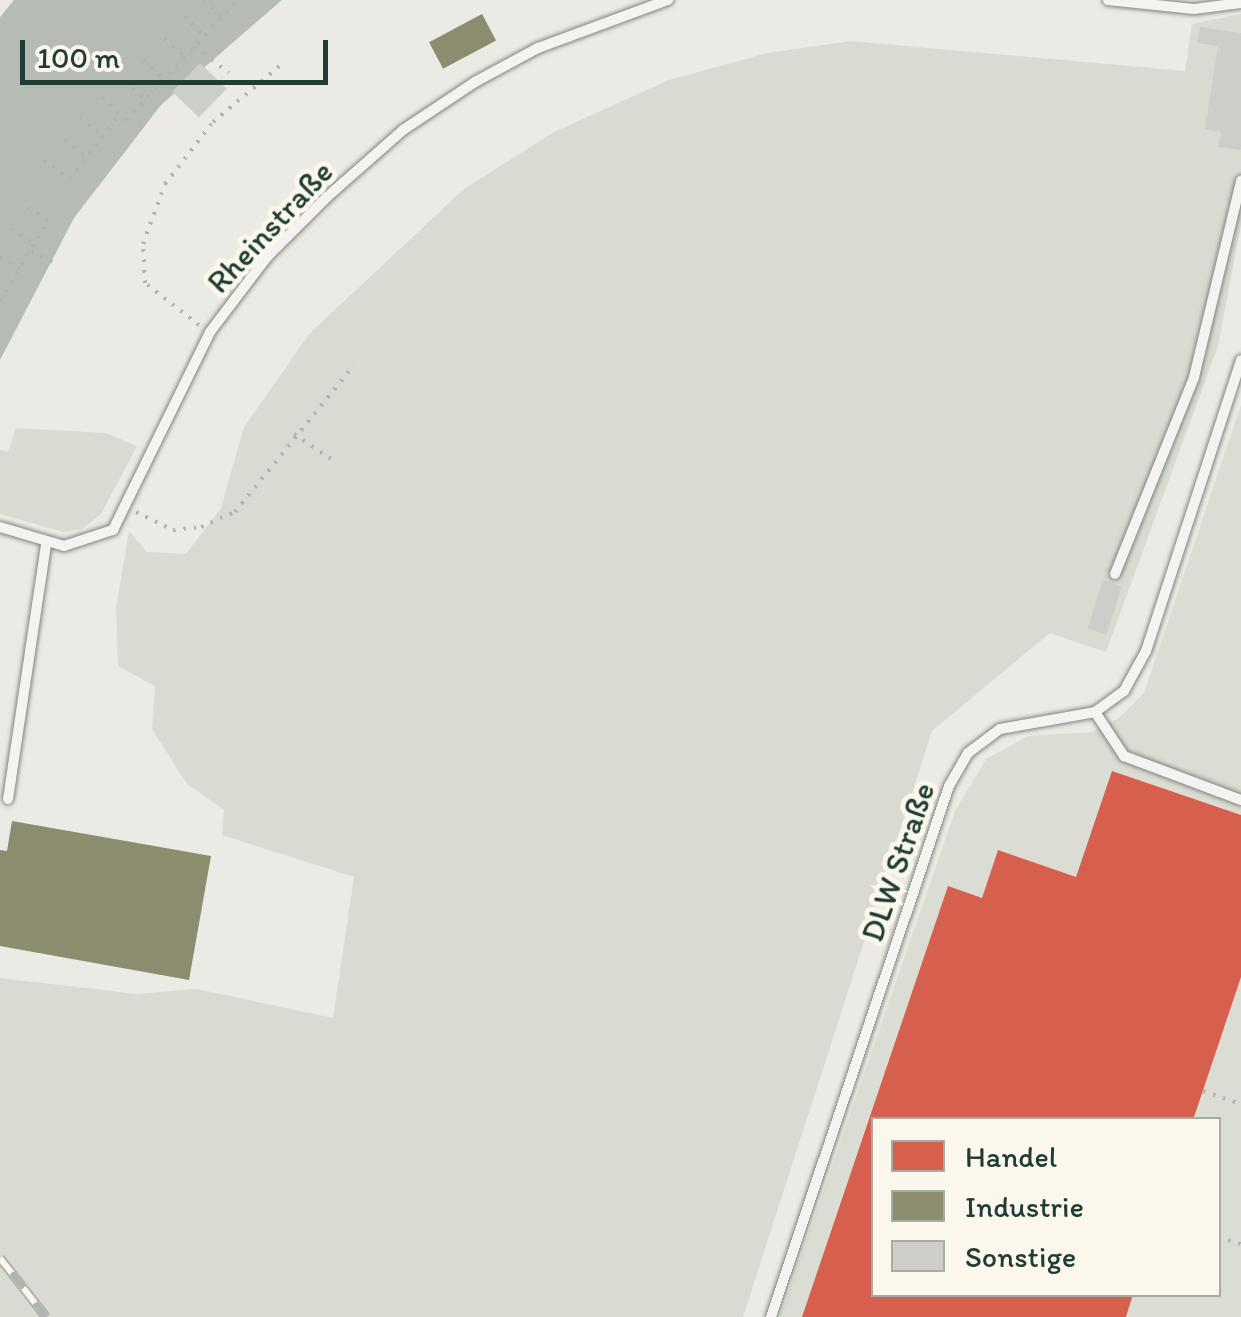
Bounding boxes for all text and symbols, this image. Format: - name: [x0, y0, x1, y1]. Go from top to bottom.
- scale bar: [25, 20, 332, 82]
- text: 100 m: [37, 39, 120, 76]
- street label: Rheinstraße: [199, 153, 341, 301]
- street label: DLW Straße: [853, 778, 943, 946]
- legend: [871, 1117, 1221, 1297]
- text: Handel: [965, 1138, 1057, 1175]
- text: Industrie: [965, 1188, 1084, 1225]
- text: Sonstige: [965, 1238, 1076, 1275]

